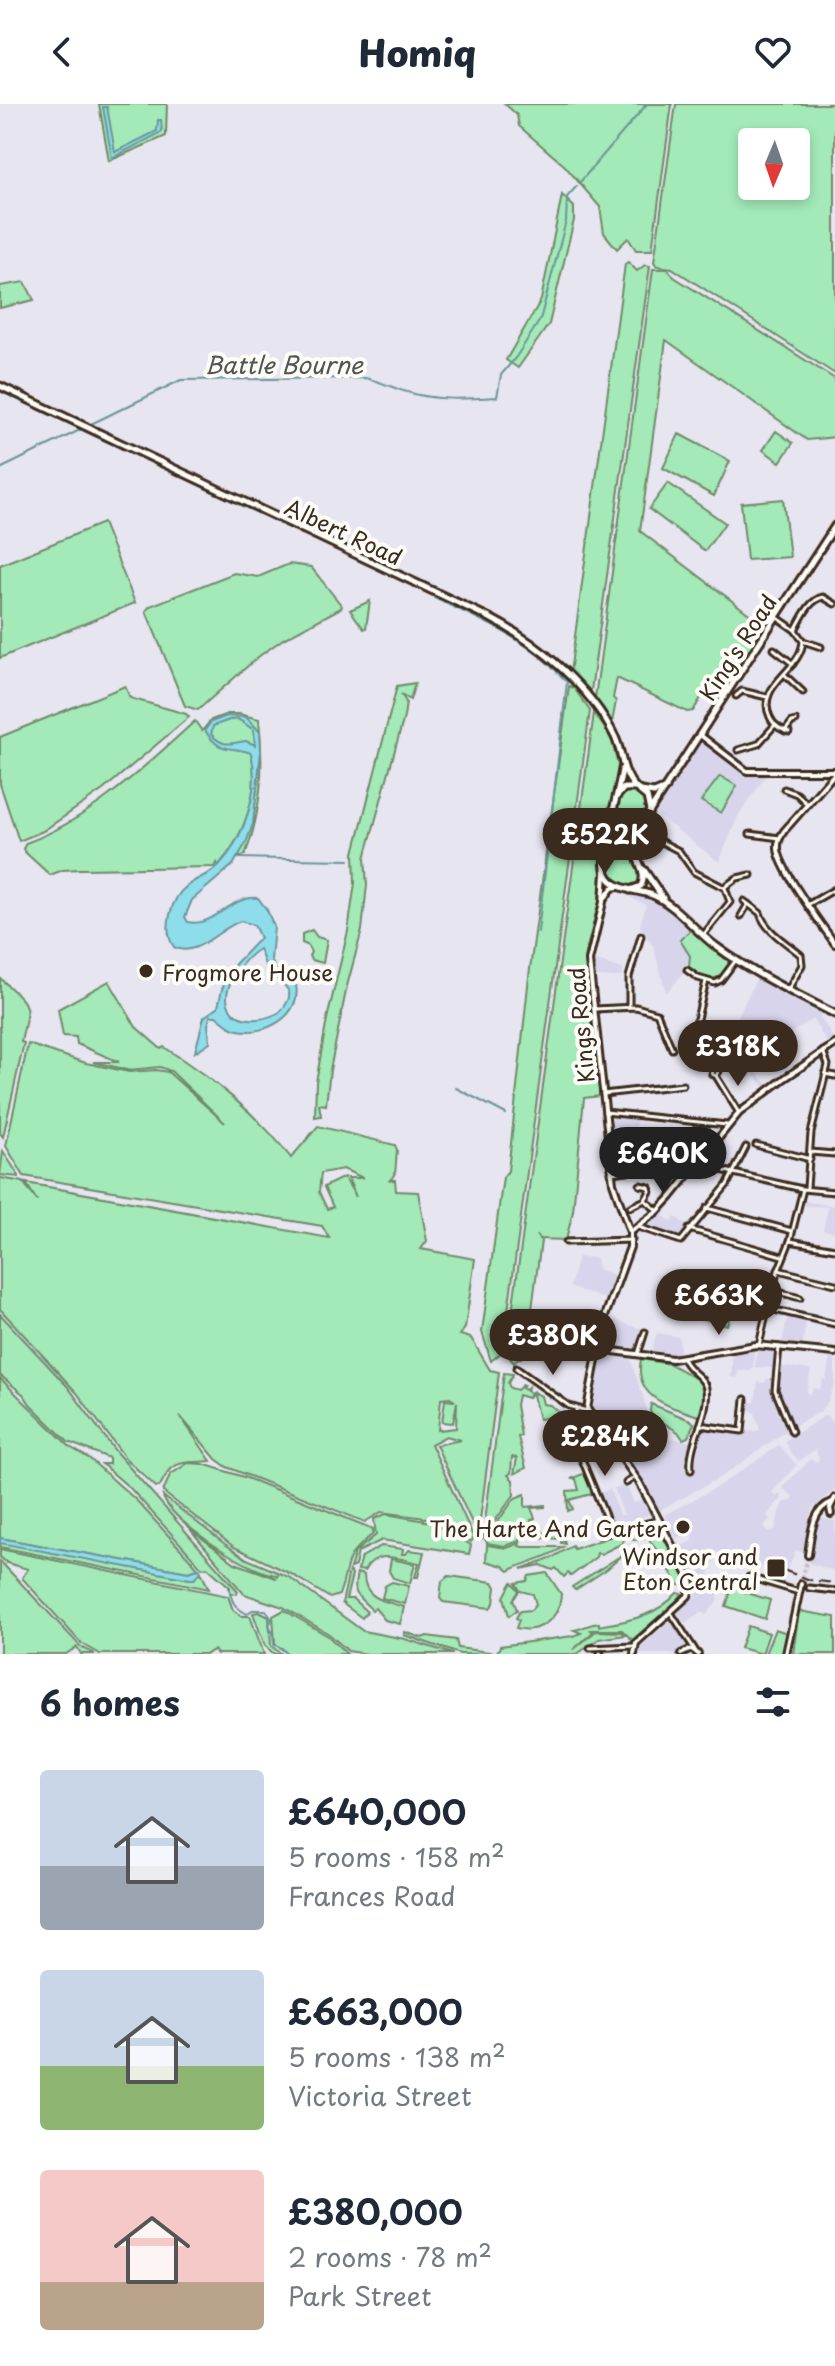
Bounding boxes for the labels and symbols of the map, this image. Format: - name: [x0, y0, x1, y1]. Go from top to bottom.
- north arrow: [738, 128, 810, 200]
- water label: Battle Bourne: [205, 346, 364, 382]
- street label: Albert Road: [280, 489, 408, 573]
- street label: King's Road: [690, 587, 784, 707]
- pin: £522K: [549, 808, 661, 876]
- place label: Frogmore House: [162, 955, 333, 988]
- marker: Frogmore House: [137, 962, 155, 980]
- street label: Kings Road: [559, 966, 601, 1084]
- pin: £318K: [682, 1020, 794, 1088]
- pin: £640K: [607, 1127, 719, 1195]
- pin: £663K: [663, 1269, 775, 1337]
- pin: £380K: [497, 1309, 609, 1377]
- pin: £284K: [549, 1410, 661, 1478]
- place label: The Harte And Garter: [430, 1511, 667, 1544]
- marker: The Harte And Garter: [674, 1518, 692, 1536]
- place label: Windsor and Eton Central: [622, 1539, 758, 1597]
- marker: Windsor and Eton Central: [765, 1557, 787, 1579]

